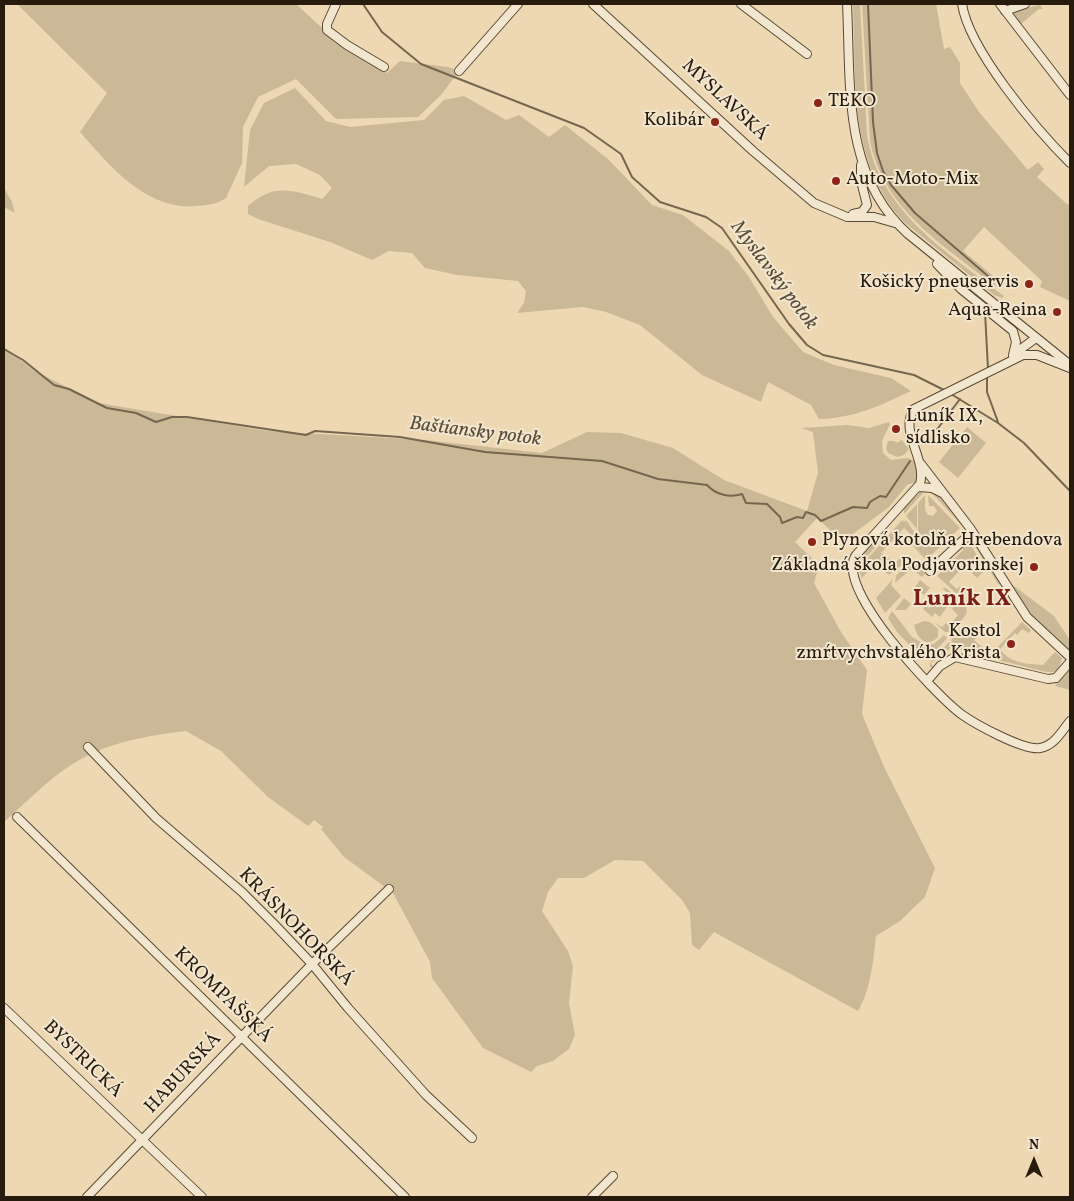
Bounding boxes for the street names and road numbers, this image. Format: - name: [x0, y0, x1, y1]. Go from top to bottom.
- street label: MYSLAVSKÁ: [676, 55, 772, 147]
- street label: KRÁSNOHORSKÁ: [233, 864, 357, 992]
- street label: KROMPAŠSKÁ: [168, 943, 276, 1049]
- street label: BYSTRICKÁ: [38, 1017, 126, 1103]
- street label: HABURSKÁ: [141, 1029, 227, 1119]

